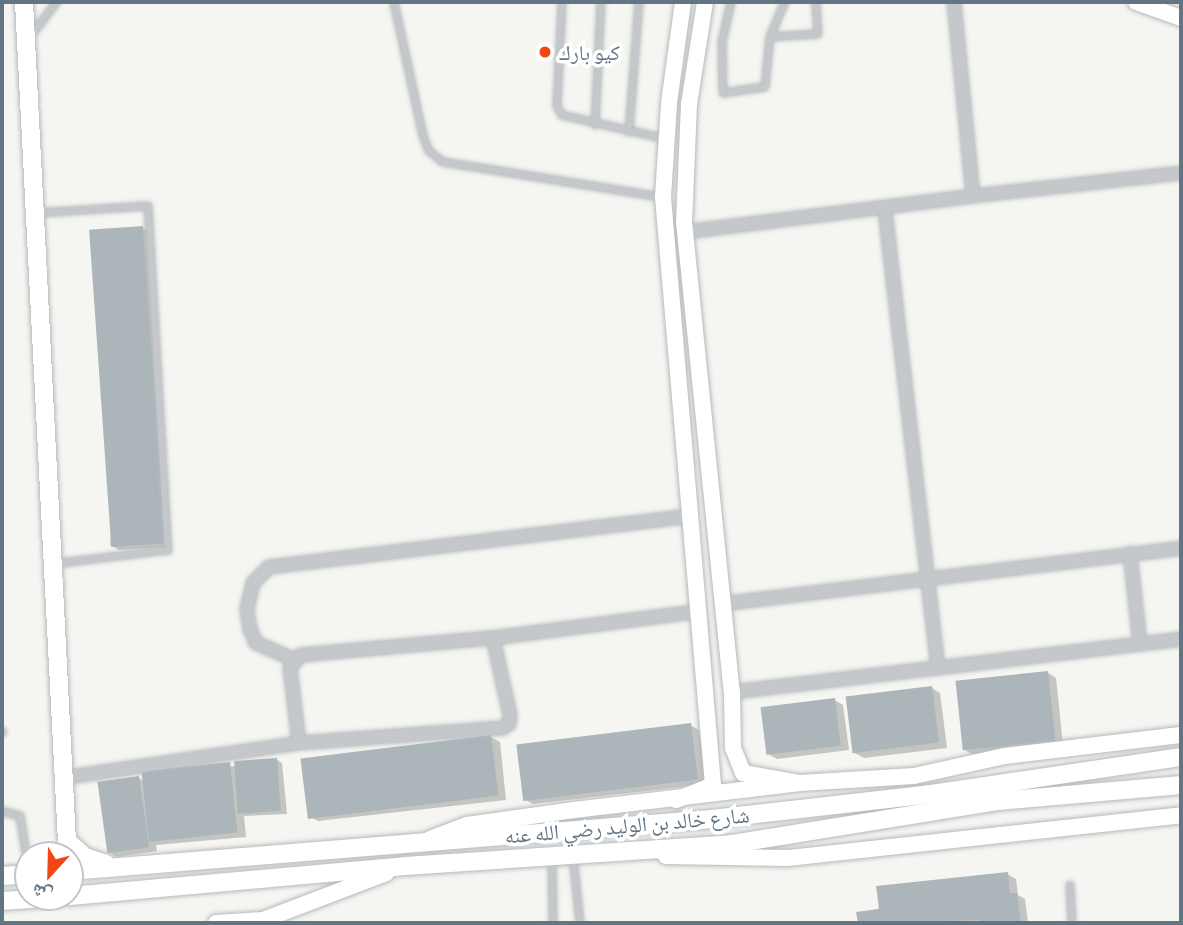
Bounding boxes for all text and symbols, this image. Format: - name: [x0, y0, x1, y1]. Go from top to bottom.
- place label: كيو بارك: [559, 39, 620, 65]
- marker: كيو بارك: [537, 44, 553, 60]
- street label: شارع خالد بن الوليد رضي الله عنه: [503, 802, 751, 848]
- north arrow: [14, 841, 84, 911]
- text: ش: [28, 880, 55, 909]

